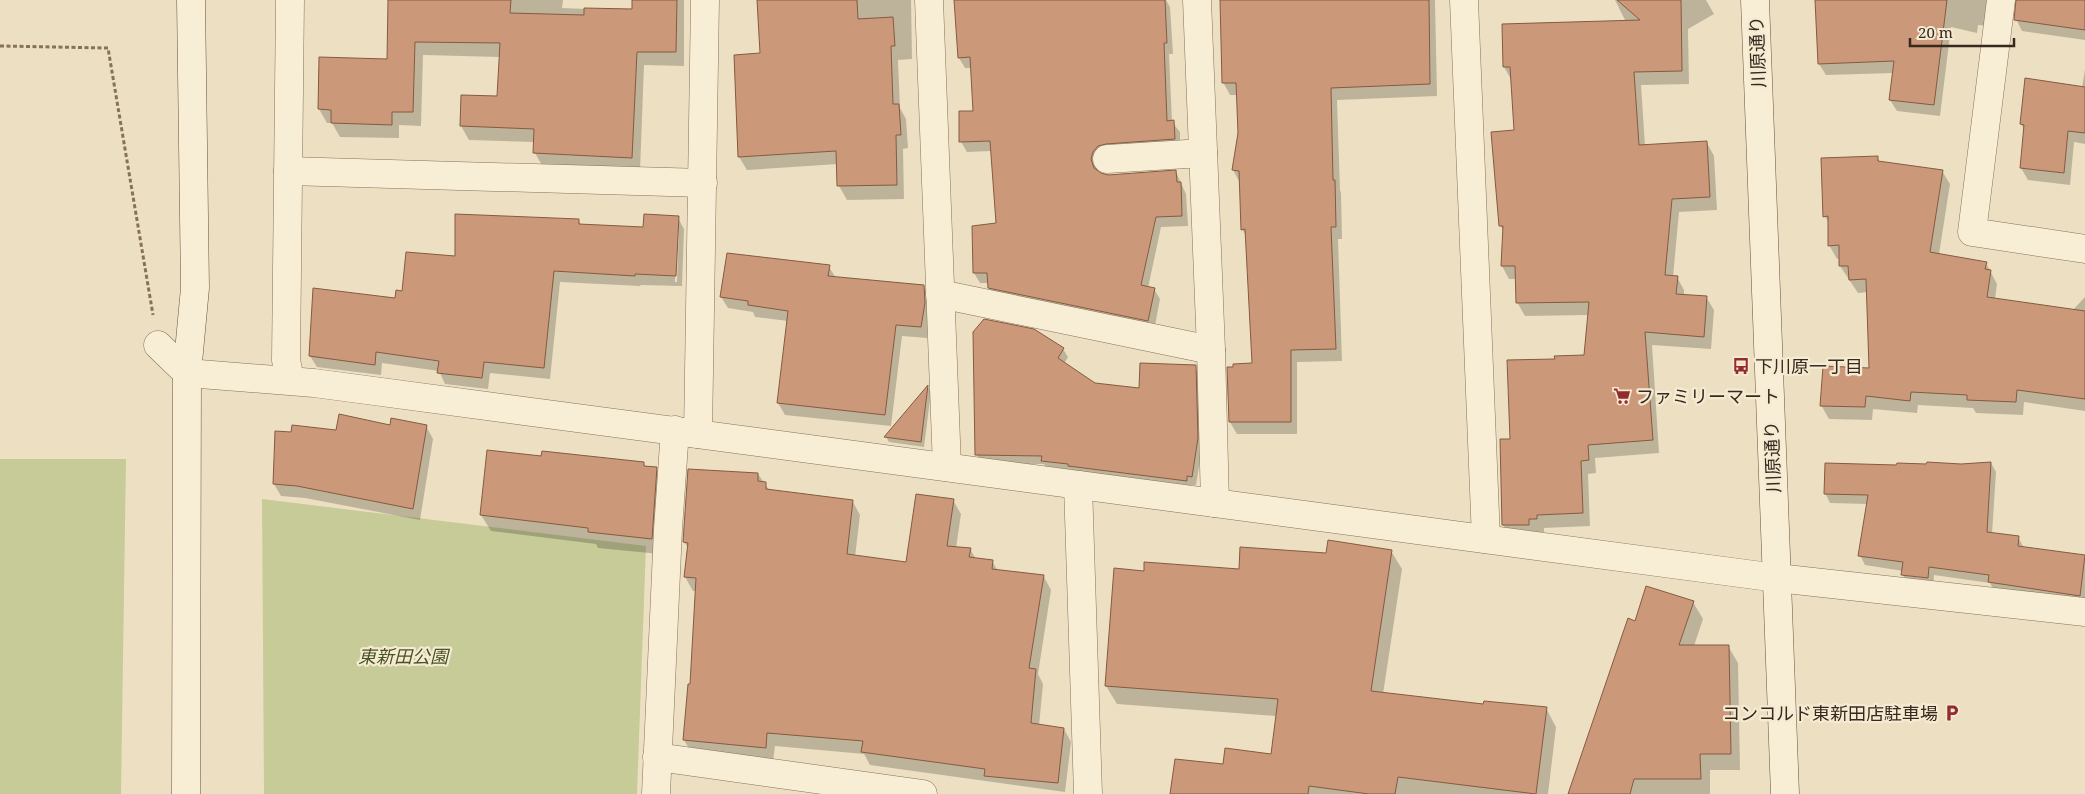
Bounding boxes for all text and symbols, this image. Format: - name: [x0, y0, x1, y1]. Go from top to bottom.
- scale bar: [1910, 15, 2014, 47]
- street label: 川原通り: [1744, 16, 1770, 88]
- text: 20 m: [1918, 22, 1953, 42]
- place label: 下川原一丁目: [1755, 354, 1863, 378]
- bus stop icon: 下川原一丁目: [1731, 356, 1751, 376]
- place label: ファミリーマート: [1636, 384, 1780, 408]
- supermarket icon: ファミリーマート: [1612, 386, 1632, 406]
- street label: 川原通り: [1759, 421, 1785, 493]
- park label: 東新田公園: [358, 644, 451, 668]
- place label: コンコルド東新田店駐車場: [1722, 701, 1938, 725]
- parking icon: コンコルド東新田店駐車場: [1942, 703, 1962, 723]

